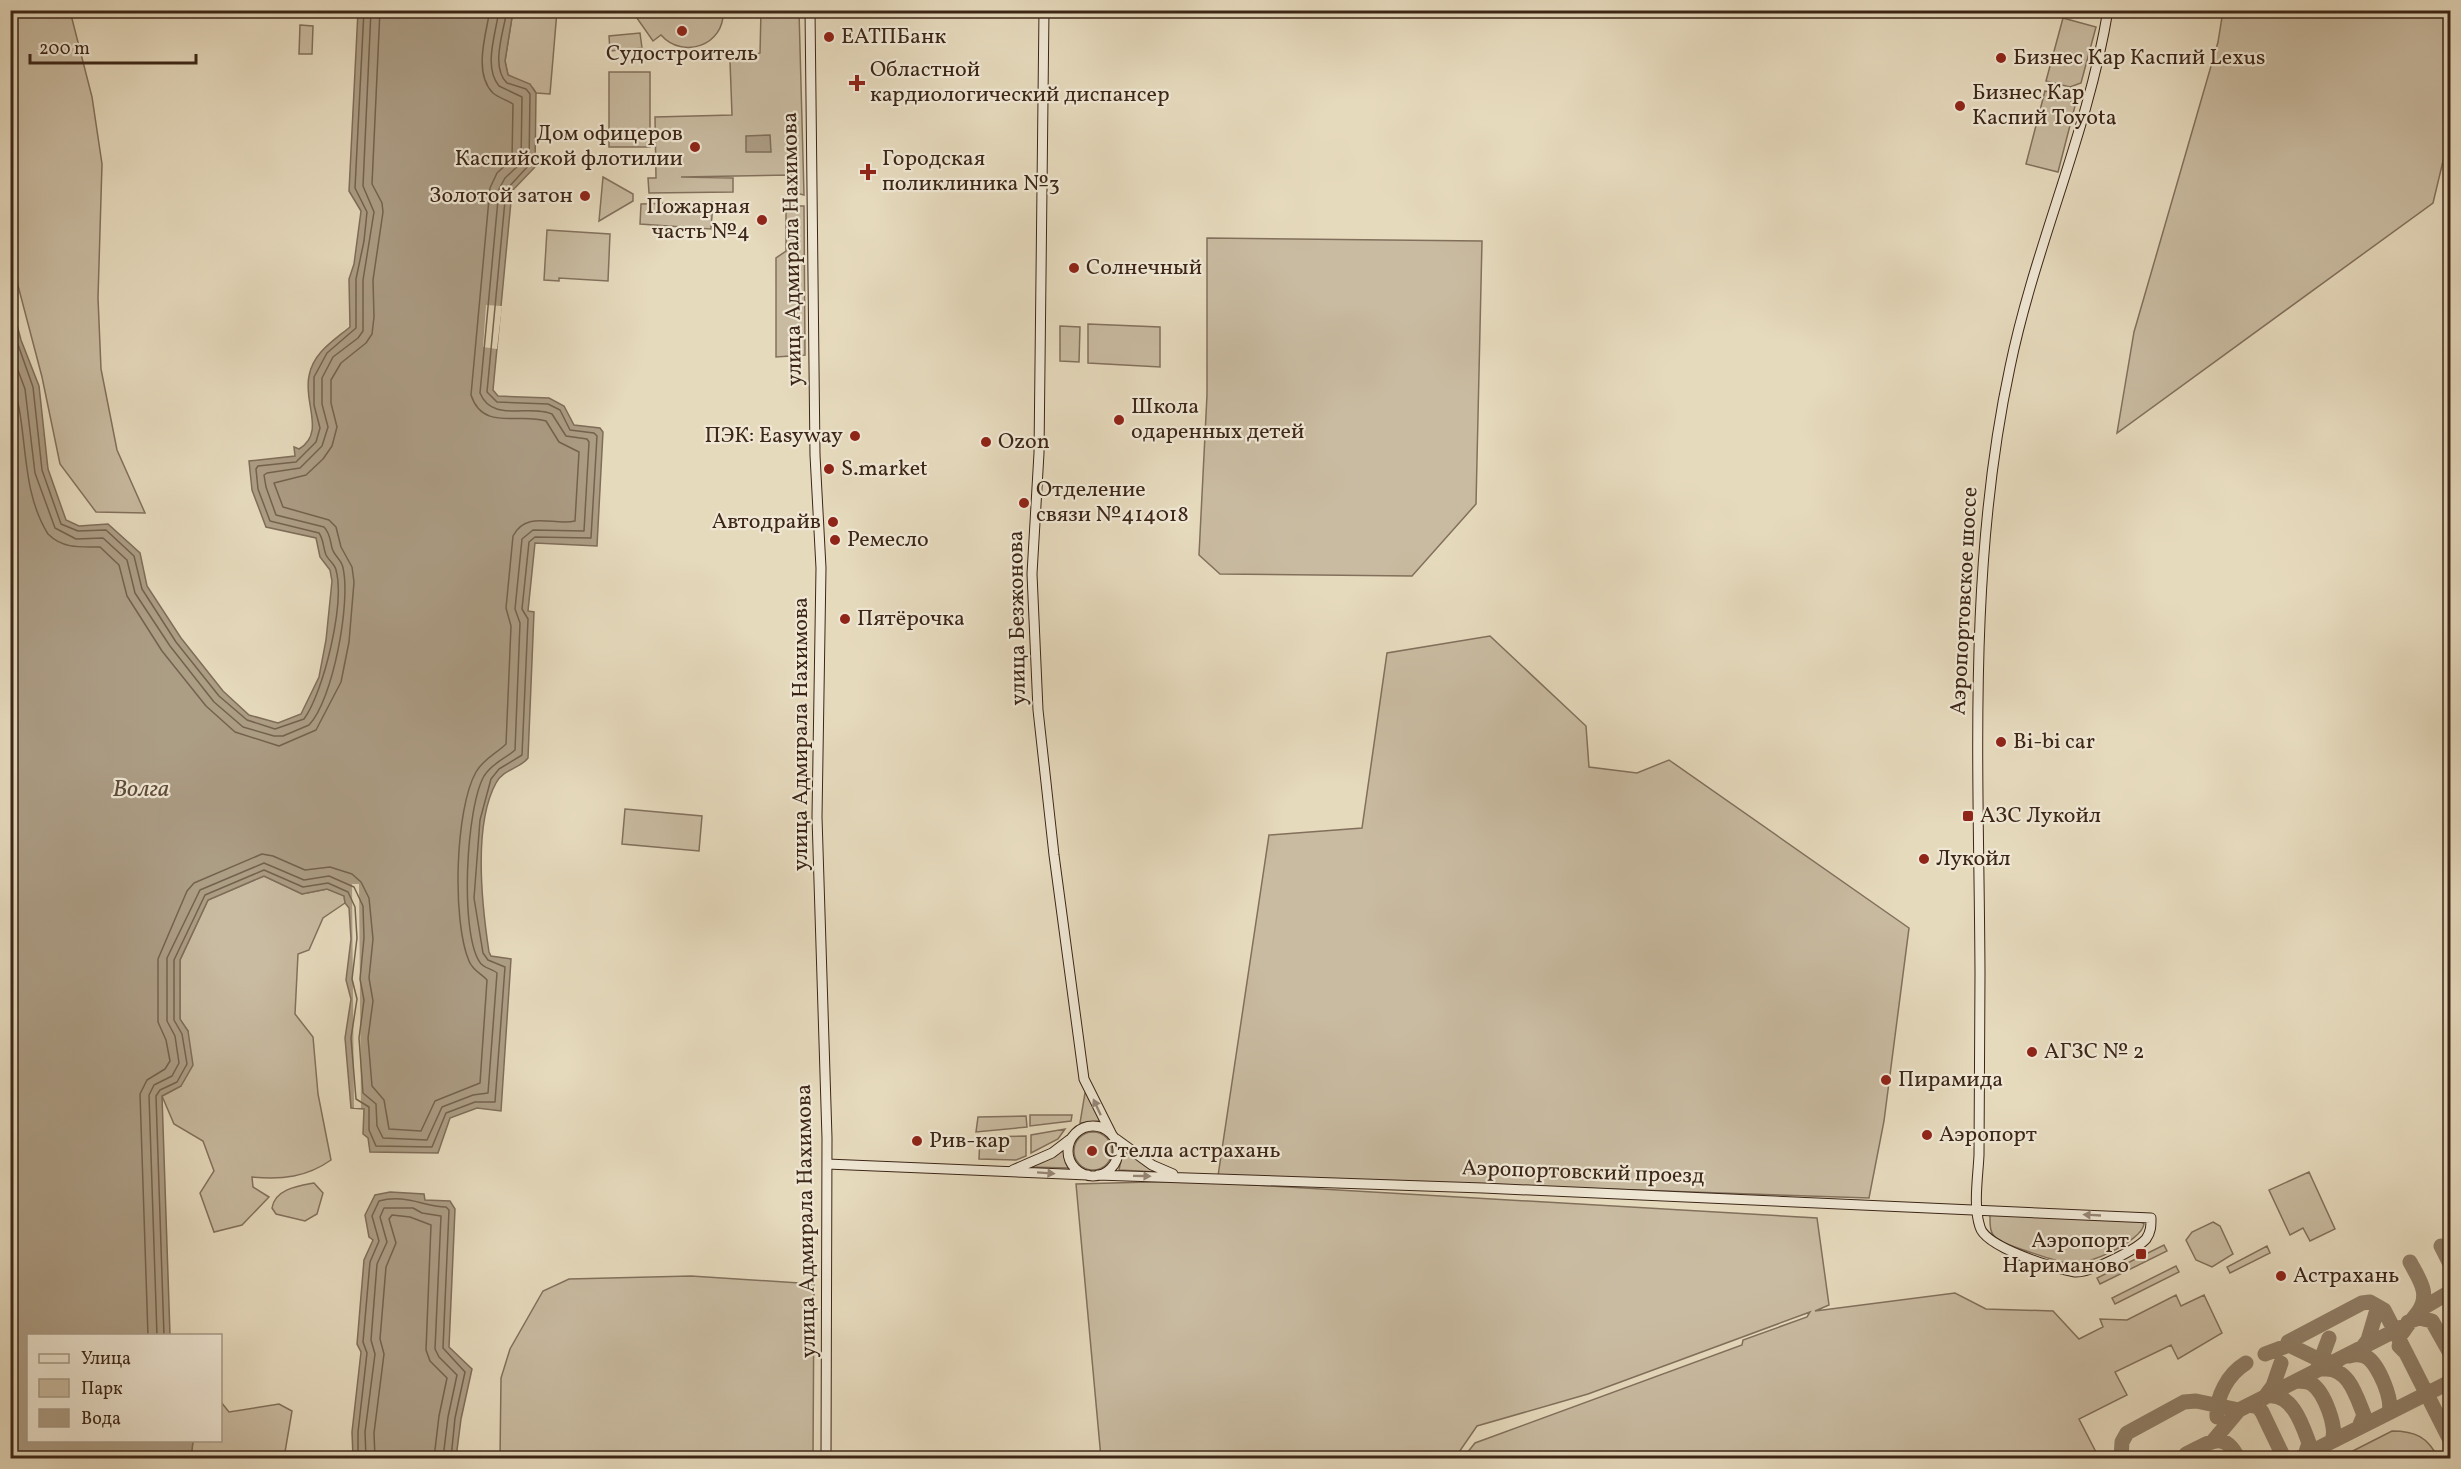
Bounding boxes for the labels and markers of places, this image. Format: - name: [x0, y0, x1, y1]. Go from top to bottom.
- place label: ЕАТПБанк: [841, 22, 946, 53]
- marker: Судостроитель: [675, 24, 689, 38]
- marker: ЕАТПБанк: [822, 30, 836, 44]
- place label: Судостроитель: [606, 39, 758, 70]
- place label: Бизнес Кар Каспий Lexus: [2013, 43, 2266, 74]
- marker: Бизнес Кар Каспий Lexus: [1994, 51, 2008, 65]
- place label: Областной кардиологический диспансер: [870, 55, 1170, 111]
- marker: Областной кардиологический диспансер: [848, 74, 866, 92]
- place label: Бизнес Кар Каспий Toyota: [1972, 78, 2117, 134]
- marker: Бизнес Кар Каспий Toyota: [1953, 99, 1967, 113]
- place label: Дом офицеров Каспийской флотилии: [455, 119, 683, 175]
- marker: Дом офицеров Каспийской флотилии: [688, 140, 702, 154]
- place label: Городская поликлиника №3: [882, 144, 1060, 200]
- marker: Городская поликлиника №3: [859, 163, 877, 181]
- place label: Золотой затон: [429, 181, 573, 212]
- marker: Золотой затон: [578, 189, 592, 203]
- place label: Пожарная часть №4: [646, 192, 750, 248]
- marker: Пожарная часть №4: [755, 213, 769, 227]
- place label: Солнечный: [1086, 253, 1202, 284]
- marker: Солнечный: [1067, 261, 1081, 275]
- place label: Школа одаренных детей: [1131, 392, 1304, 448]
- marker: Школа одаренных детей: [1112, 413, 1126, 427]
- place label: ПЭК: Easyway: [704, 421, 843, 452]
- place label: Ozon: [998, 427, 1050, 458]
- marker: ПЭК: Easyway: [848, 429, 862, 443]
- marker: Ozon: [979, 435, 993, 449]
- place label: S.market: [841, 454, 928, 485]
- marker: S.market: [822, 462, 836, 476]
- place label: Отделение связи №414018: [1036, 475, 1189, 531]
- marker: Отделение связи №414018: [1017, 496, 1031, 510]
- place label: Автодрайв: [712, 507, 821, 538]
- marker: Автодрайв: [826, 515, 840, 529]
- place label: Ремесло: [847, 525, 929, 556]
- marker: Ремесло: [828, 533, 842, 547]
- place label: Пятёрочка: [857, 604, 965, 635]
- marker: Пятёрочка: [838, 612, 852, 626]
- place label: Bi-bi car: [2013, 727, 2095, 758]
- marker: Bi-bi car: [1994, 735, 2008, 749]
- place label: АЗС Лукойл: [1980, 801, 2101, 832]
- marker: АЗС Лукойл: [1961, 809, 1975, 823]
- place label: Лукойл: [1936, 844, 2011, 875]
- marker: Лукойл: [1917, 852, 1931, 866]
- place label: АГЗС № 2: [2044, 1037, 2144, 1068]
- marker: АГЗС № 2: [2025, 1045, 2039, 1059]
- place label: Пирамида: [1898, 1065, 2003, 1096]
- marker: Пирамида: [1879, 1073, 1893, 1087]
- place label: Аэропорт: [1939, 1120, 2037, 1151]
- place label: Рив-кар: [929, 1126, 1010, 1157]
- marker: Аэропорт: [1920, 1128, 1934, 1142]
- marker: Рив-кар: [910, 1134, 924, 1148]
- place label: Стелла астрахань: [1104, 1136, 1281, 1167]
- marker: Стелла астрахань: [1085, 1144, 1099, 1158]
- place label: Аэропорт Нариманово: [2002, 1226, 2129, 1282]
- marker: Аэропорт Нариманово: [2134, 1247, 2148, 1261]
- place label: Астрахань: [2293, 1261, 2399, 1292]
- marker: Астрахань: [2274, 1269, 2288, 1283]

